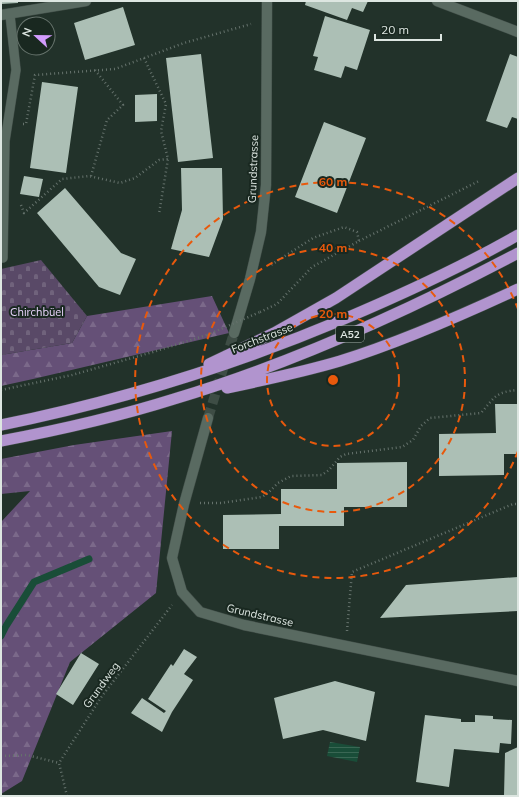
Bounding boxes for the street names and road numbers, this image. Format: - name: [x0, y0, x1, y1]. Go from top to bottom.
- street label: Grundstrasse: [245, 135, 261, 203]
- street label: Forchstrasse: [229, 320, 295, 356]
- road number: A52: [336, 326, 364, 342]
- street label: Grundstrasse: [225, 601, 295, 629]
- street label: Grundweg: [80, 659, 122, 711]

